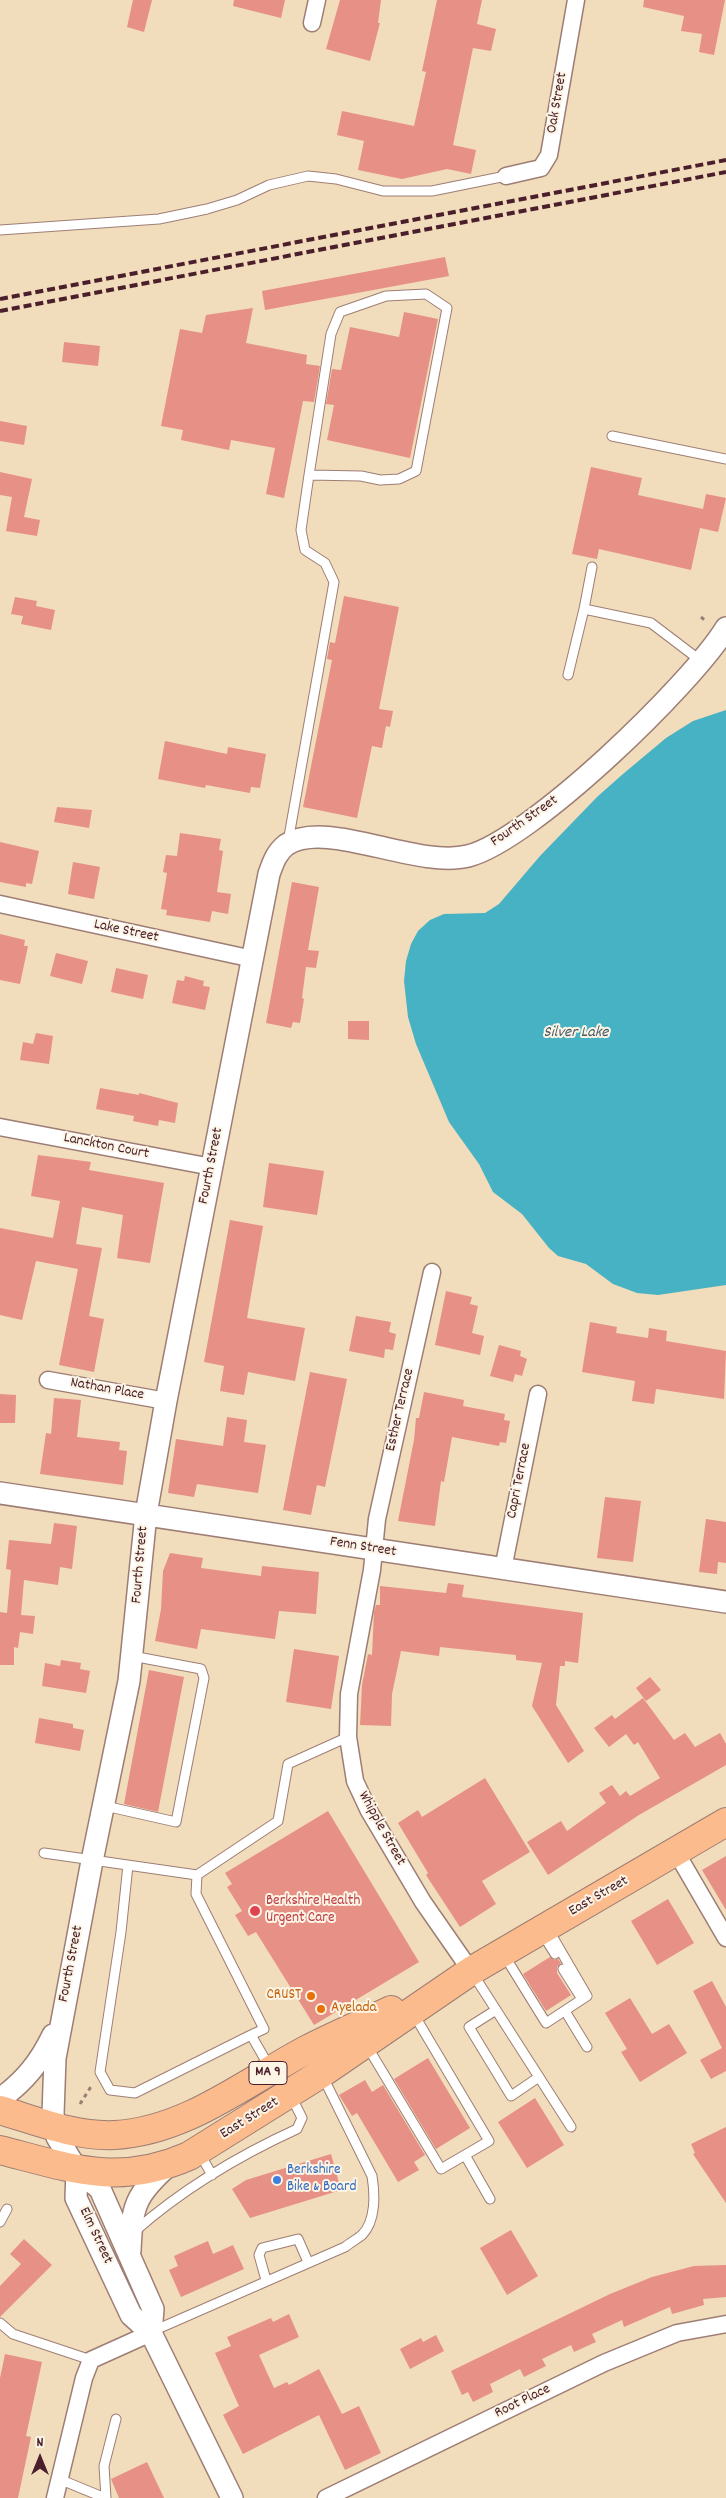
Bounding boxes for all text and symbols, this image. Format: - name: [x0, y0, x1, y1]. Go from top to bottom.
- street label: Oak Street: [544, 71, 572, 135]
- street label: Fourth Street: [488, 792, 562, 852]
- street label: Lake Street: [92, 916, 160, 948]
- water label: Silver Lake: [544, 1024, 608, 1044]
- street label: Fourth Street: [196, 1126, 228, 1206]
- street label: Lanckton Court: [62, 1130, 150, 1164]
- street label: Esther Terrace: [383, 1367, 419, 1453]
- street label: Nathan Place: [69, 1375, 145, 1405]
- street label: Capri Terrace: [504, 1442, 536, 1520]
- street label: Fourth Street: [129, 1526, 153, 1604]
- street label: Fenn Street: [328, 1534, 398, 1562]
- street label: Whipple Street: [353, 1789, 409, 1869]
- street label: East Street: [566, 1873, 632, 1921]
- place label: Berkshire Health Urgent Care: [266, 1893, 360, 1928]
- marker: Berkshire Health Urgent Care: [248, 1904, 262, 1918]
- street label: Fourth Street: [56, 1924, 88, 2004]
- place label: CRUST: [266, 1987, 301, 2005]
- marker: CRUST: [305, 1990, 317, 2002]
- place label: Ayelada: [331, 2000, 377, 2018]
- marker: Ayelada: [315, 2003, 327, 2015]
- road number: MA 9: [249, 2062, 287, 2084]
- street label: East Street: [217, 2094, 283, 2144]
- place label: Berkshire Bike & Board: [287, 2162, 356, 2197]
- marker: Berkshire Bike & Board: [271, 2174, 283, 2186]
- street label: Elm Street: [74, 2205, 116, 2267]
- street label: Root Place: [492, 2381, 554, 2423]
- north arrow: [15, 2433, 65, 2483]
- text: N: [37, 2433, 43, 2453]

